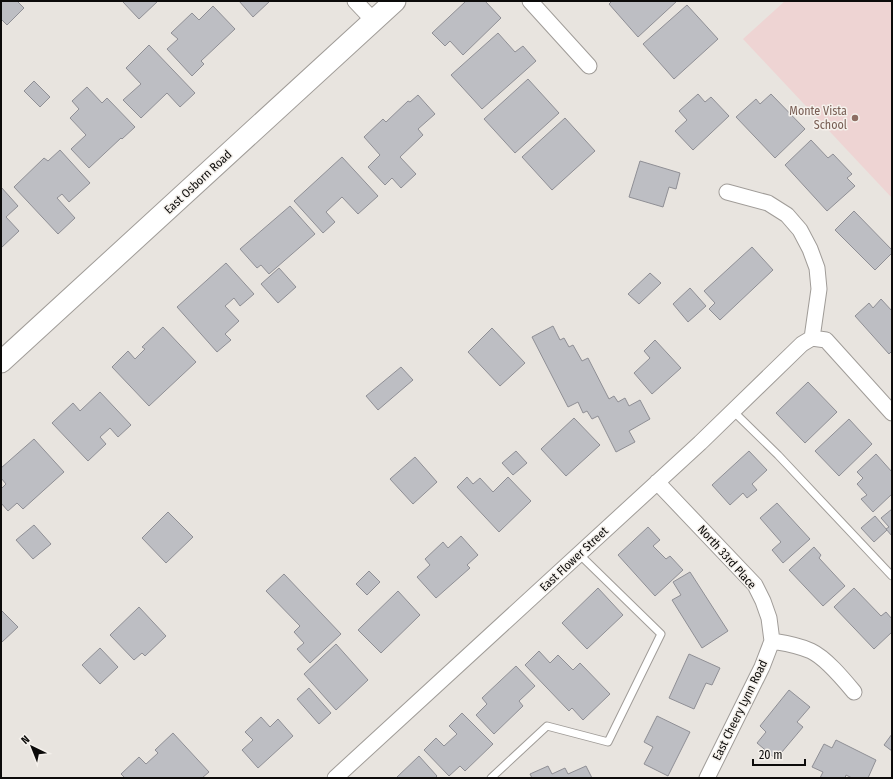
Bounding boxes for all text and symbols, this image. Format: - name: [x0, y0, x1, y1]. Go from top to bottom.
- place label: Monte Vista School: [789, 104, 847, 132]
- marker: Monte Vista School: [850, 113, 860, 123]
- street label: East Osborn Road: [162, 147, 234, 217]
- street label: North 33rd Place: [695, 522, 759, 592]
- street label: East Flower Street: [537, 524, 611, 594]
- street label: East Cheery Lynn Road: [710, 658, 770, 762]
- north arrow: [12, 727, 52, 767]
- text: N: [19, 733, 32, 747]
- scale bar: [753, 741, 805, 767]
- text: 20 m: [759, 748, 783, 762]

